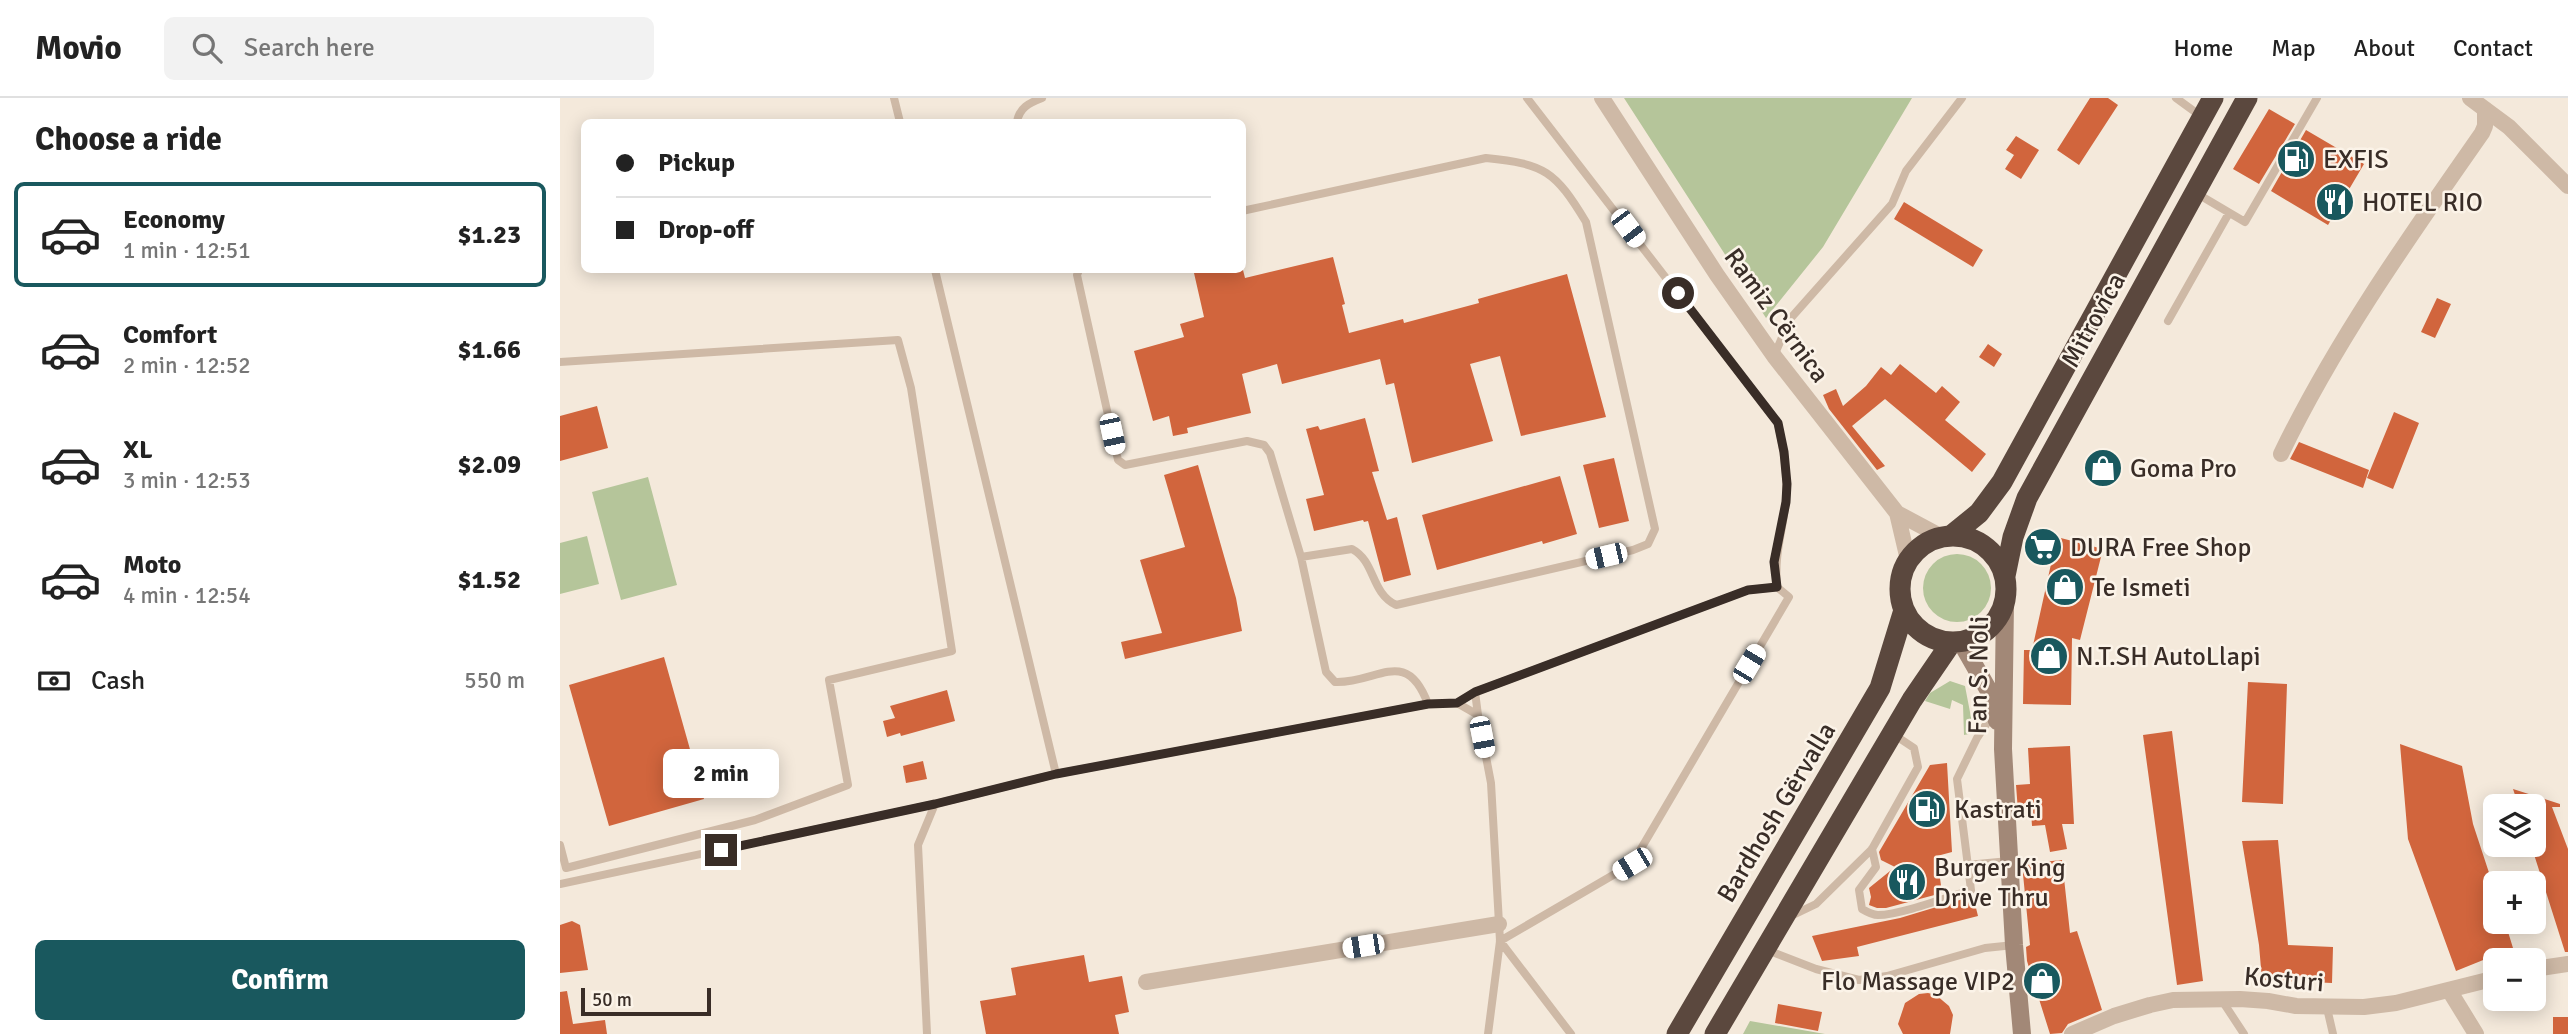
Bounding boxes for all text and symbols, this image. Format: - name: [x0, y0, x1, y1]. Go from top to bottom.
- search box: [164, 17, 654, 80]
- text: Movio: [35, 28, 122, 69]
- icon: search: [188, 29, 226, 67]
- text: Search here: [244, 32, 375, 64]
- text: Home: [2173, 33, 2233, 63]
- text: Map: [2271, 33, 2316, 63]
- text: About: [2354, 33, 2415, 63]
- text: Contact: [2453, 33, 2533, 63]
- text: Choose a ride: [35, 120, 222, 159]
- fuel station icon: EXFIS: [2275, 138, 2317, 180]
- place label: EXFIS: [2323, 144, 2389, 176]
- text: Pickup: [658, 147, 735, 179]
- restaurant icon: HOTEL RIO: [2314, 181, 2356, 223]
- place label: HOTEL RIO: [2362, 187, 2483, 219]
- icon: car: [39, 203, 102, 266]
- text: Economy: [123, 204, 225, 236]
- car: [1607, 205, 1650, 251]
- text: Drop-off: [658, 214, 754, 246]
- text: $1.23: [457, 219, 521, 251]
- text: 1 min · 12:51: [123, 236, 251, 265]
- street label: Ramiz Cërnica: [1717, 242, 1836, 389]
- street label: Mitrovica: [2055, 268, 2133, 373]
- route start: [1662, 277, 1694, 309]
- icon: car: [39, 318, 102, 381]
- text: Comfort: [123, 319, 217, 351]
- text: $1.66: [457, 334, 521, 366]
- text: 2 min · 12:52: [123, 351, 251, 380]
- car: [1098, 411, 1127, 457]
- icon: car: [39, 433, 102, 496]
- text: XL: [123, 434, 153, 466]
- shop icon: Goma Pro: [2082, 447, 2124, 489]
- text: $2.09: [457, 449, 521, 481]
- place label: Goma Pro: [2130, 453, 2237, 485]
- text: 3 min · 12:53: [123, 466, 251, 495]
- supermarket icon: DURA Free Shop: [2022, 526, 2064, 568]
- place label: DURA Free Shop: [2070, 532, 2251, 564]
- car: [1584, 541, 1629, 571]
- icon: car: [39, 548, 102, 611]
- text: Moto: [123, 549, 181, 581]
- text: $1.52: [457, 564, 521, 596]
- shop icon: Te Ismeti: [2044, 566, 2086, 608]
- place label: Te Ismeti: [2092, 572, 2190, 604]
- text: 4 min · 12:54: [123, 581, 251, 610]
- street label: Fan S. Noli: [1962, 615, 1996, 735]
- shop icon: N.T.SH AutoLlapi: [2028, 635, 2070, 677]
- car: [1730, 641, 1769, 687]
- place label: N.T.SH AutoLlapi: [2076, 641, 2261, 673]
- icon: cash: [35, 662, 73, 700]
- text: Cash: [91, 665, 145, 697]
- text: 550 m: [464, 666, 525, 695]
- car: [1468, 714, 1497, 760]
- street label: Bardhosh Gërvalla: [1711, 717, 1843, 908]
- callout: 2 min: [663, 748, 779, 798]
- text: 2 min: [693, 759, 749, 788]
- fuel station icon: Kastrati: [1906, 788, 1948, 830]
- place label: Kastrati: [1954, 794, 2042, 826]
- map controls: [2483, 794, 2546, 1011]
- button: layers: [2483, 794, 2546, 857]
- route end: [705, 834, 737, 866]
- car: [1609, 844, 1656, 884]
- place label: Burger King Drive Thru: [1934, 852, 2066, 914]
- restaurant icon: Burger King Drive Thru: [1886, 861, 1928, 903]
- button: +: [2483, 871, 2546, 934]
- car: [1341, 932, 1386, 960]
- button: Confirm: [35, 940, 525, 1020]
- button: −: [2483, 948, 2546, 1011]
- shop icon: Flo Massage VIP2: [2021, 960, 2063, 1002]
- street label: Kosturi: [2242, 961, 2325, 999]
- place label: Flo Massage VIP2: [1821, 966, 2015, 998]
- scale bar: [581, 985, 710, 1017]
- text: 50 m: [592, 988, 632, 1012]

